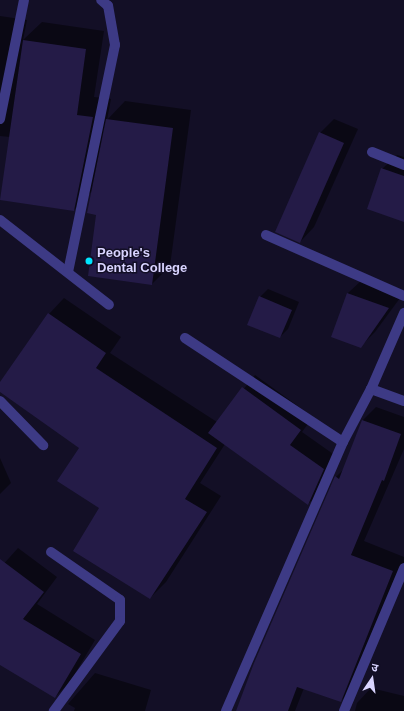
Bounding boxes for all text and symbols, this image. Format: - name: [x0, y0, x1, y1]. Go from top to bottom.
- place label: People's Dental College: [97, 246, 187, 277]
- marker: People's Dental College: [84, 256, 94, 266]
- north arrow: [352, 659, 392, 699]
- text: उ: [370, 661, 379, 674]

